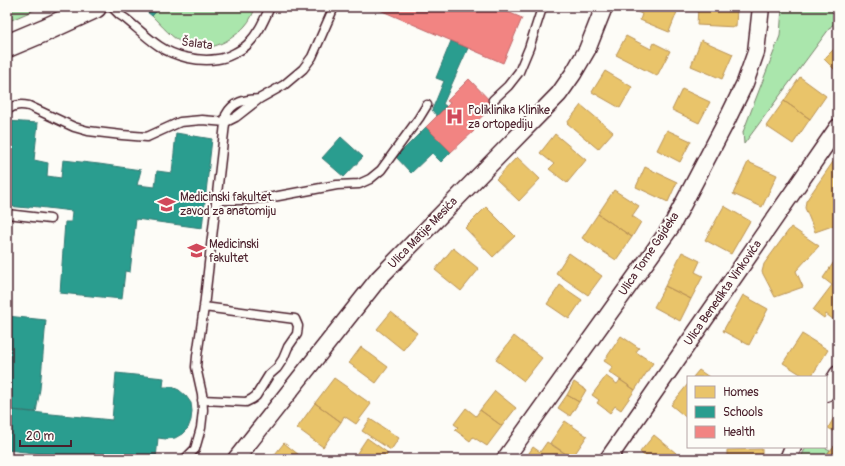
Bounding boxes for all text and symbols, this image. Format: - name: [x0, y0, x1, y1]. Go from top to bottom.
- street label: Šalata: [181, 34, 214, 53]
- place label: Poliklinika Klinike za ortopediju: [468, 103, 550, 132]
- hospital icon: Poliklinika Klinike za ortopediju: [445, 107, 465, 127]
- place label: Medicinski fakultet. zavod za anatomiju: [180, 190, 276, 219]
- school or university icon: Medicinski fakultet. zavod za anatomiju: [157, 194, 177, 214]
- street label: Ulica Matije Mesića: [385, 194, 461, 272]
- street label: Ulica Tome Gajdeka: [616, 209, 683, 299]
- place label: Medicinski fakultet: [209, 237, 259, 266]
- street label: Ulica Benedikta Vinkovića: [681, 237, 765, 349]
- school or university icon: Medicinski fakultet: [186, 241, 206, 261]
- legend: [687, 376, 827, 448]
- text: Homes: [723, 385, 759, 400]
- text: Schools: [723, 405, 763, 420]
- scale bar: [20, 422, 71, 448]
- text: Health: [723, 425, 755, 440]
- text: 20 m: [26, 429, 55, 444]

